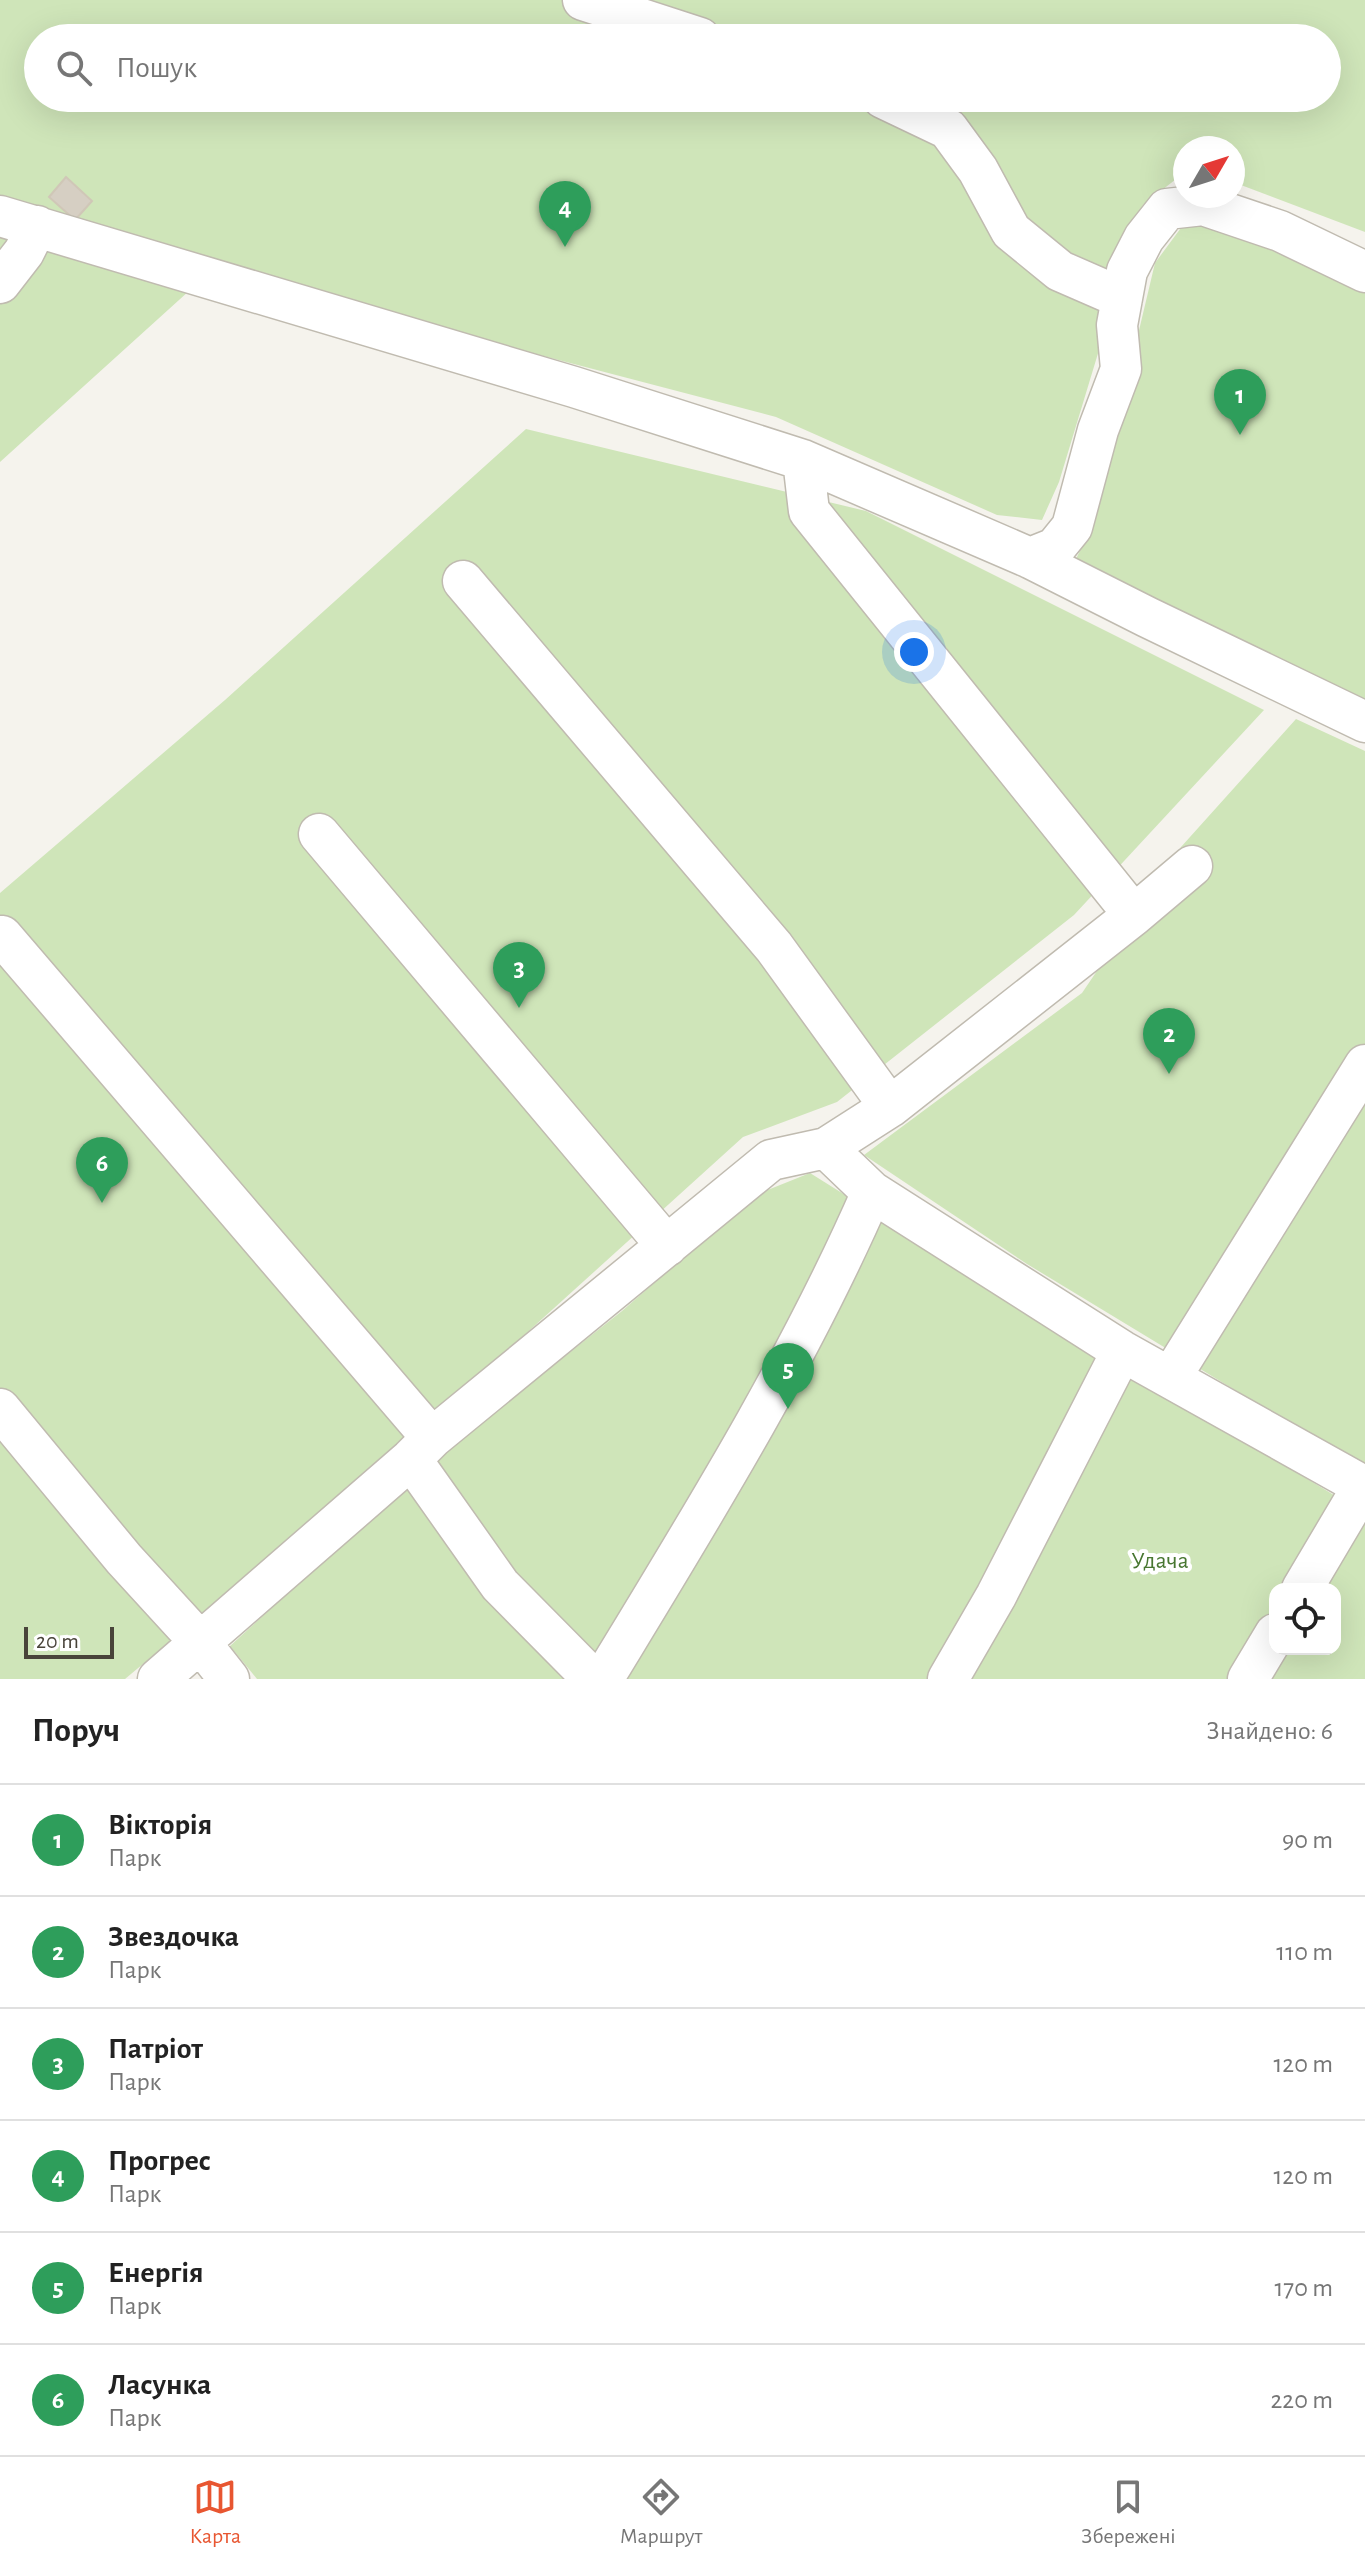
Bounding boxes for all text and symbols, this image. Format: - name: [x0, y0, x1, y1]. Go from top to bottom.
- search box: [24, 24, 1341, 112]
- icon: search: [52, 46, 96, 90]
- text: Пошук: [116, 53, 197, 83]
- north arrow: [1173, 136, 1245, 208]
- pin: 4: [539, 181, 591, 247]
- pin: 1: [1214, 369, 1266, 435]
- your location: [894, 632, 934, 672]
- pin: 3: [493, 942, 545, 1008]
- pin: 2: [1143, 1008, 1195, 1074]
- pin: 6: [76, 1137, 128, 1203]
- pin: 5: [762, 1343, 814, 1409]
- park label: Удача: [1131, 1549, 1189, 1573]
- map controls: [1269, 1583, 1341, 1655]
- button: locate: [1269, 1583, 1341, 1655]
- scale bar: [24, 1623, 114, 1659]
- text: 20 m: [36, 1630, 79, 1652]
- text: Поруч: [32, 1714, 120, 1748]
- text: Знайдено: 6: [1206, 1718, 1333, 1744]
- text: Вікторія: [108, 1810, 212, 1840]
- text: 1: [53, 1827, 63, 1853]
- text: 90 m: [1282, 1827, 1333, 1853]
- text: Парк: [108, 1845, 161, 1871]
- text: Звездочка: [108, 1922, 239, 1952]
- text: 2: [52, 1939, 64, 1965]
- text: 110 m: [1276, 1939, 1333, 1965]
- text: Парк: [108, 1957, 161, 1983]
- text: Патріот: [108, 2034, 203, 2064]
- text: 3: [52, 2051, 64, 2077]
- text: 120 m: [1273, 2051, 1333, 2077]
- text: Парк: [108, 2069, 161, 2095]
- text: Прогрес: [108, 2146, 211, 2176]
- text: 4: [51, 2163, 65, 2189]
- text: 120 m: [1273, 2163, 1333, 2189]
- text: Парк: [108, 2181, 161, 2207]
- text: Енергія: [108, 2258, 204, 2288]
- text: 5: [52, 2275, 64, 2301]
- text: 170 m: [1274, 2275, 1333, 2301]
- text: Парк: [108, 2293, 161, 2319]
- text: Ласунка: [108, 2370, 211, 2400]
- text: 6: [52, 2387, 64, 2413]
- text: 220 m: [1271, 2387, 1333, 2413]
- text: Парк: [108, 2405, 161, 2431]
- tab: Карта: [189, 2475, 241, 2549]
- tab: Маршрут: [620, 2475, 702, 2549]
- tab: Збережені: [1081, 2475, 1176, 2549]

